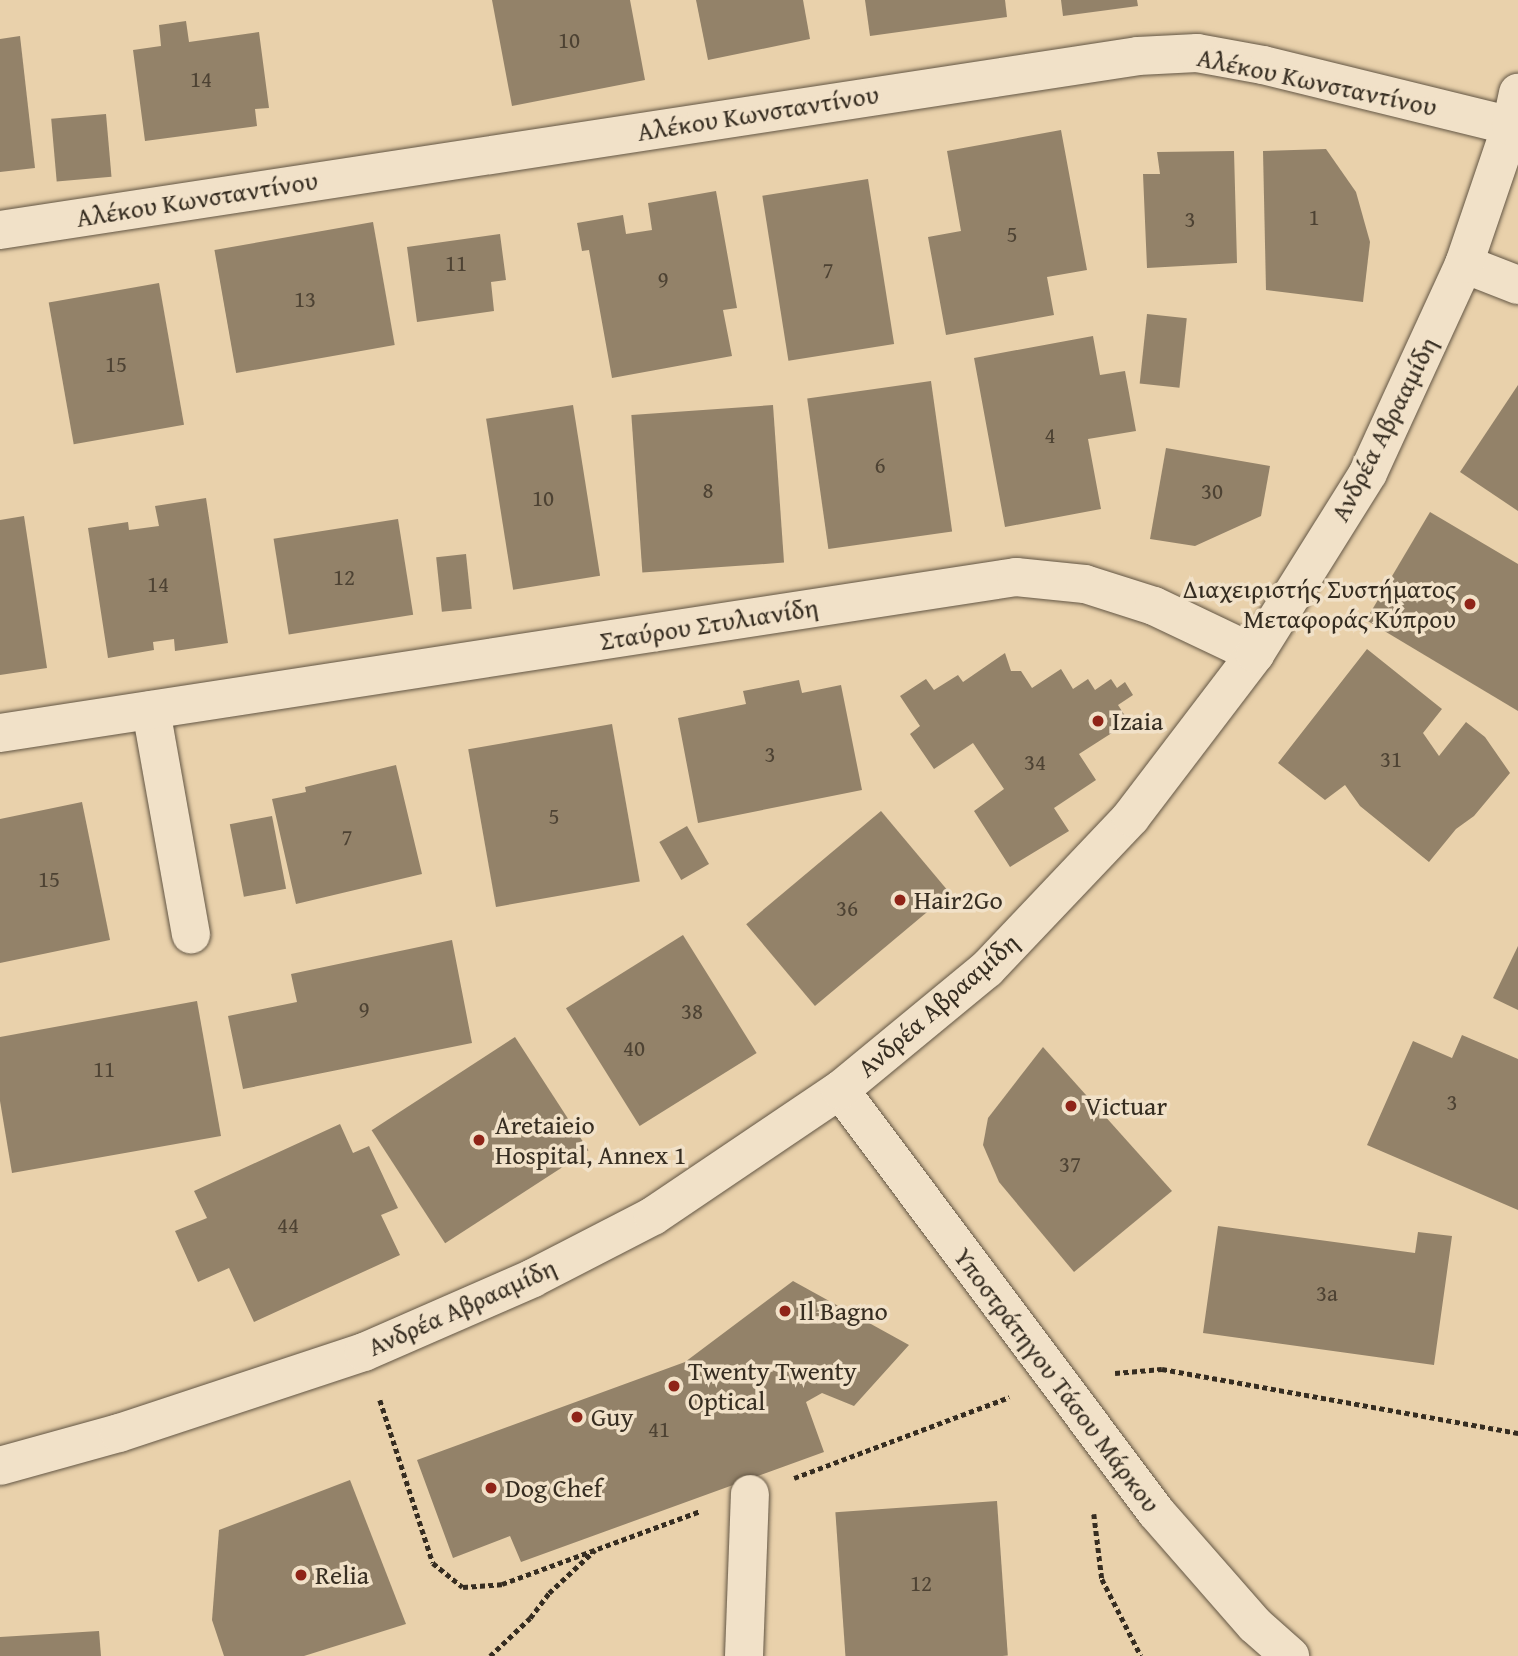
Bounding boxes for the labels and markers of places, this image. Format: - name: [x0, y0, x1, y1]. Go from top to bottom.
- place label: Διαχειριστής Συστήματος Μεταφοράς Κύπρου: [1183, 573, 1456, 634]
- marker: Διαχειριστής Συστήματος Μεταφοράς Κύπρου: [1462, 596, 1478, 612]
- place label: Izaia: [1112, 705, 1163, 737]
- marker: Izaia: [1090, 713, 1106, 729]
- place label: Hair2Go: [914, 884, 1003, 916]
- marker: Hair2Go: [892, 892, 908, 908]
- place label: Victuar: [1085, 1090, 1167, 1122]
- marker: Victuar: [1063, 1098, 1079, 1114]
- place label: Aretaieio Hospital, Annex 1: [495, 1109, 686, 1170]
- marker: Aretaieio Hospital, Annex 1: [469, 1130, 489, 1150]
- place label: Il Bagno: [799, 1295, 888, 1327]
- marker: Il Bagno: [777, 1303, 793, 1319]
- place label: Twenty Twenty Optical: [688, 1355, 857, 1416]
- marker: Twenty Twenty Optical: [666, 1378, 682, 1394]
- place label: Guy: [591, 1401, 633, 1433]
- marker: Guy: [569, 1409, 585, 1425]
- place label: Dog Chef: [505, 1472, 602, 1504]
- marker: Dog Chef: [483, 1480, 499, 1496]
- place label: Relia: [315, 1559, 369, 1591]
- marker: Relia: [293, 1567, 309, 1583]

